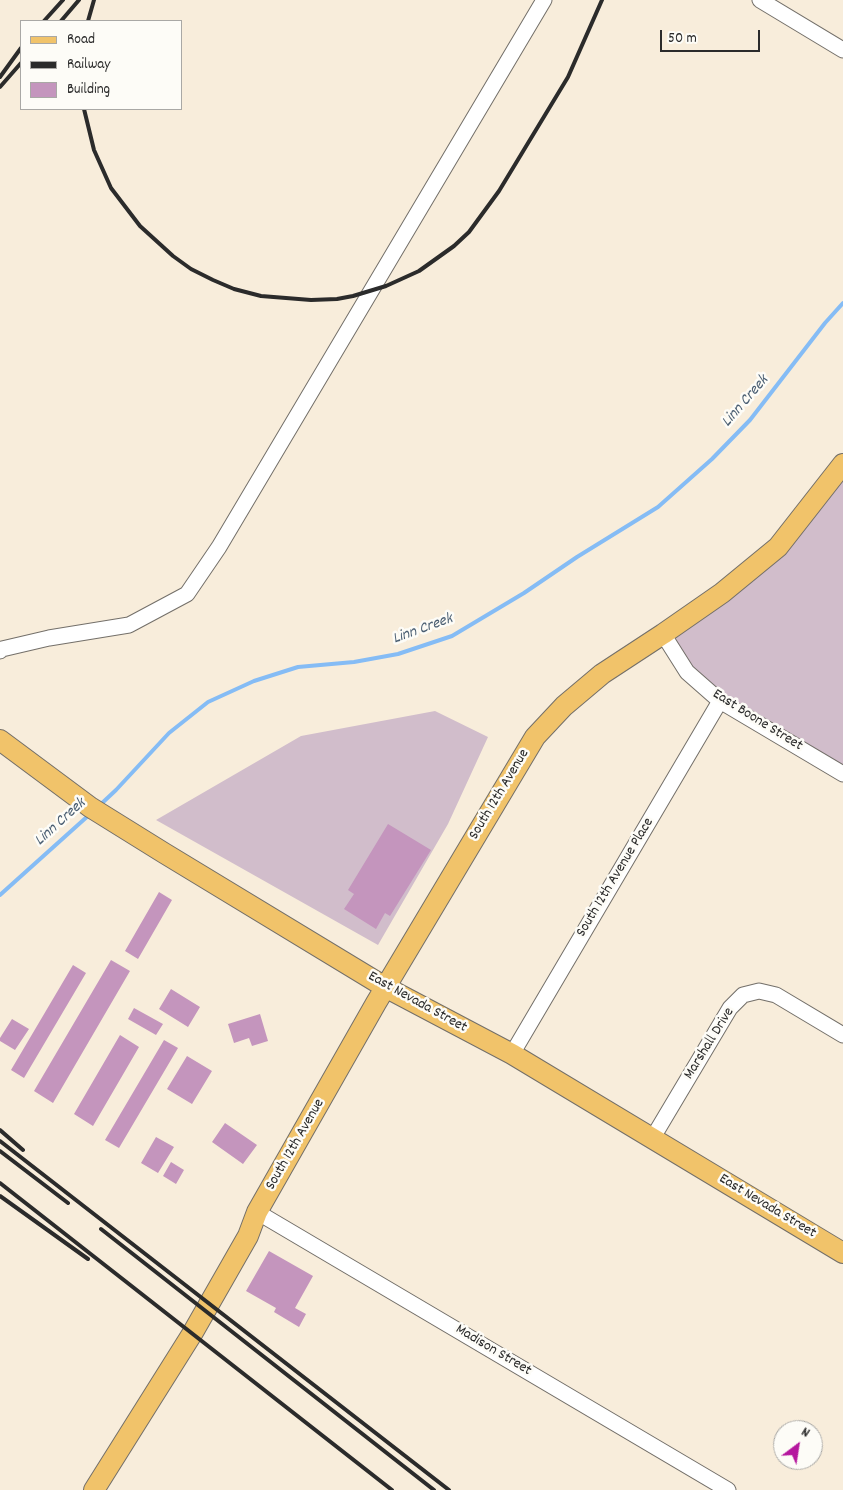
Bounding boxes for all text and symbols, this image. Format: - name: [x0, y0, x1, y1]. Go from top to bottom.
- legend: [20, 20, 182, 110]
- scale bar: [663, 20, 763, 52]
- text: 50 m: [668, 28, 697, 50]
- text: Road: [67, 29, 95, 51]
- text: Railway: [67, 54, 110, 76]
- text: Building: [67, 79, 110, 101]
- water label: Linn Creek: [718, 372, 774, 432]
- water label: Linn Creek: [390, 610, 456, 650]
- street label: East Boone Street: [709, 686, 805, 756]
- street label: South 12th Avenue: [466, 747, 534, 843]
- water label: Linn Creek: [31, 795, 91, 851]
- street label: South 12th Avenue Place: [573, 815, 659, 941]
- street label: East Nevada Street: [364, 968, 470, 1038]
- street label: Marshall Drive: [681, 1005, 739, 1083]
- street label: South 12th Avenue: [263, 1096, 329, 1194]
- street label: East Nevada Street: [715, 1171, 819, 1243]
- street label: Madison Street: [452, 1321, 534, 1381]
- north arrow: [773, 1420, 823, 1470]
- text: N: [797, 1423, 813, 1443]

